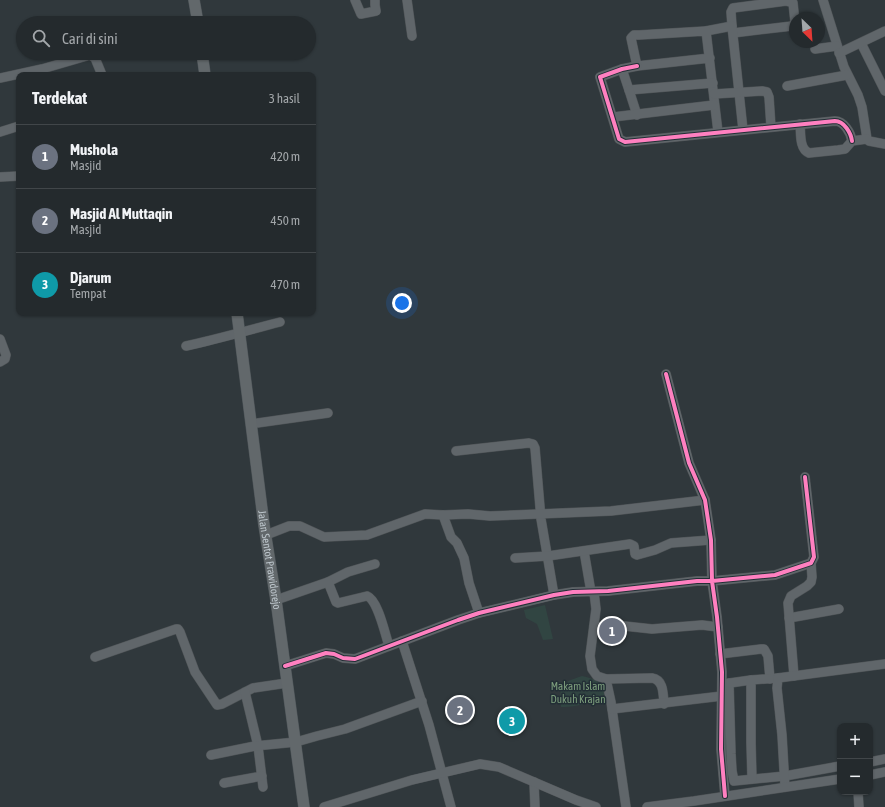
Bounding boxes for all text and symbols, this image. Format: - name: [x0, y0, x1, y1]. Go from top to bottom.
- north arrow: [789, 12, 825, 48]
- search box: [16, 16, 316, 60]
- icon: search: [30, 27, 52, 49]
- text: Cari di sini: [62, 30, 118, 47]
- text: Terdekat: [32, 88, 87, 108]
- text: 3 hasil: [269, 91, 300, 106]
- text: Mushola: [70, 141, 118, 158]
- text: 1: [42, 149, 48, 164]
- text: 420 m: [271, 149, 300, 164]
- text: Masjid: [70, 158, 102, 173]
- text: Masjid Al Muttaqin: [70, 205, 173, 222]
- text: 2: [42, 213, 48, 228]
- text: 450 m: [271, 213, 300, 228]
- text: Masjid: [70, 222, 102, 237]
- text: Djarum: [70, 269, 111, 286]
- text: 3: [42, 277, 48, 292]
- text: 470 m: [271, 277, 300, 292]
- text: Tempat: [70, 286, 106, 301]
- your location: [392, 293, 412, 313]
- street label: Jalan Sentot Prawidorejo: [256, 509, 283, 610]
- pin: 1: [599, 616, 625, 646]
- park label: Makam Islam Dukuh Krajan: [551, 680, 605, 705]
- pin: 2: [447, 695, 473, 725]
- pin: 3: [499, 706, 525, 736]
- map controls: [837, 723, 873, 795]
- button: +: [837, 723, 873, 759]
- button: −: [837, 759, 873, 795]

